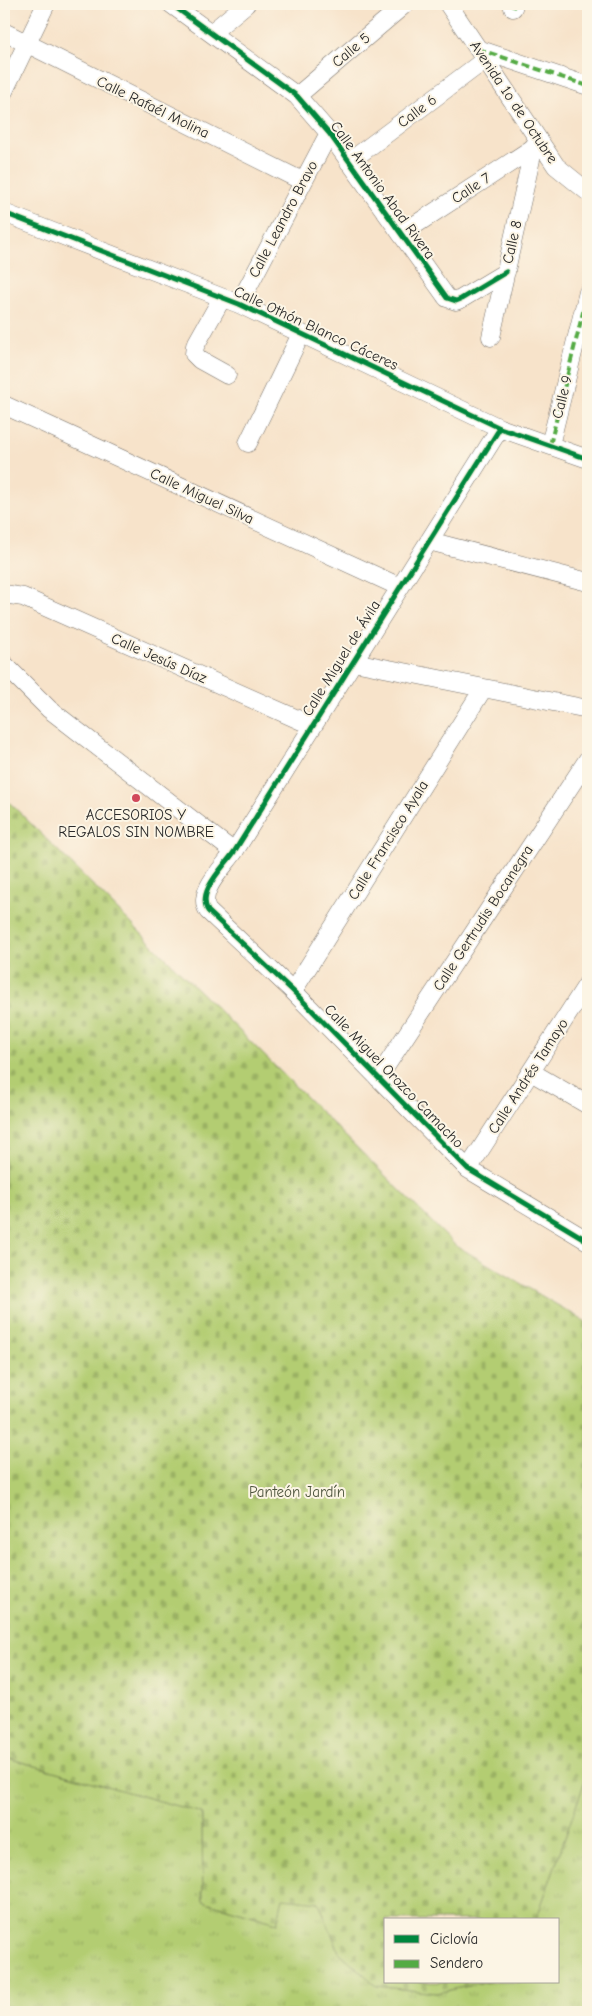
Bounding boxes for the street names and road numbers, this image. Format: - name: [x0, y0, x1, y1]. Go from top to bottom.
- street label: Calle 5: [328, 29, 374, 71]
- street label: Avenida 1o de Octubre: [466, 37, 562, 167]
- street label: Calle Rafaél Molina: [94, 72, 212, 142]
- street label: Calle 6: [394, 91, 440, 131]
- street label: Calle Antonio Abad Rivera: [327, 117, 439, 263]
- street label: Calle Leandro Bravo: [245, 157, 322, 281]
- street label: Calle 7: [448, 169, 494, 207]
- street label: Calle 8: [498, 219, 526, 265]
- street label: Calle Othón Blanco Cáceres: [231, 282, 401, 374]
- street label: Calle 9: [548, 373, 576, 421]
- street label: Calle Miguel Silva: [147, 464, 257, 528]
- street label: Calle Miguel de Ávila: [297, 596, 384, 719]
- street label: Calle Jesús Díaz: [108, 629, 210, 687]
- street label: Calle Francisco Ayala: [344, 777, 432, 903]
- street label: Calle Gertrudis Bocanegra: [429, 842, 537, 994]
- street label: Calle Miguel Orozco Camacho: [321, 1000, 468, 1152]
- street label: Calle Andrés Tamayo: [484, 1015, 572, 1137]

